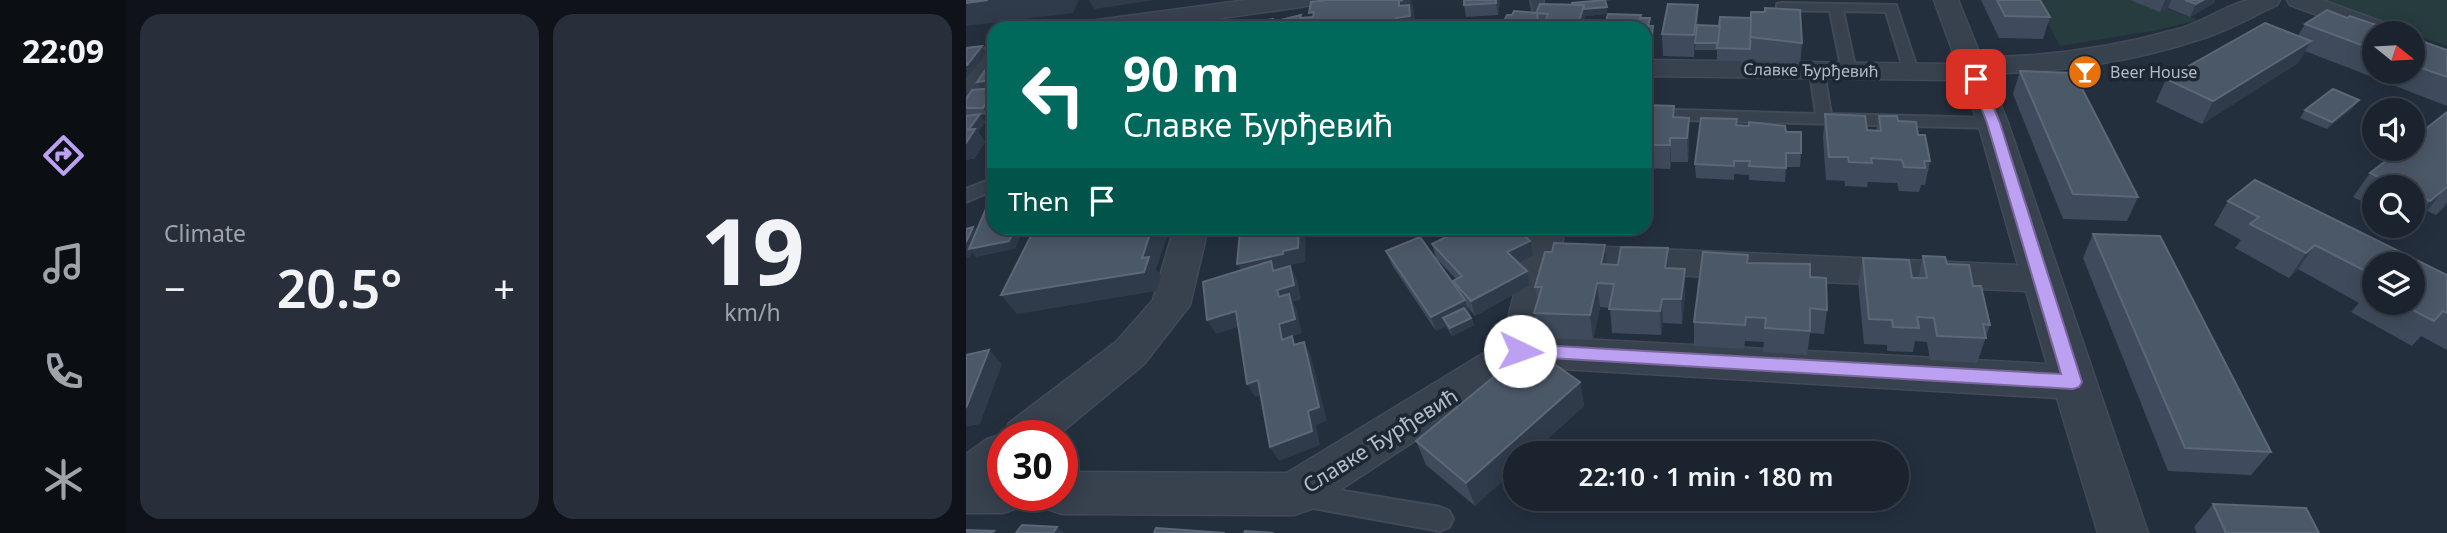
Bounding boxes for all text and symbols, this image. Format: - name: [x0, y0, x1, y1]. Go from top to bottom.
- north arrow: [2362, 21, 2426, 84]
- map controls: [2362, 21, 2425, 315]
- text: 22:09: [22, 29, 104, 72]
- text: 90 m: [1123, 40, 1240, 106]
- icon: left: [1008, 49, 1099, 140]
- pin: [1946, 49, 2006, 109]
- bar icon: Beer House: [2066, 53, 2104, 91]
- street label: Славке Ђурђевић: [1743, 58, 1879, 82]
- icon: arrive: [1957, 60, 1995, 98]
- place label: Beer House: [2110, 61, 2197, 83]
- button: sound: [2362, 98, 2425, 161]
- text: Славке Ђурђевић: [1123, 103, 1394, 146]
- icon: directions: [39, 131, 88, 180]
- button: search: [2362, 175, 2425, 238]
- icon: arrive: [1083, 182, 1121, 220]
- text: Then: [1008, 183, 1069, 219]
- text: 19: [700, 188, 805, 312]
- text: Climate: [164, 217, 246, 249]
- icon: music: [39, 239, 88, 288]
- text: 20.5°: [277, 252, 402, 323]
- button: layers: [2362, 252, 2425, 315]
- text: −: [164, 262, 186, 314]
- text: +: [493, 262, 515, 314]
- text: km/h: [724, 296, 781, 328]
- position arrow: [1483, 314, 1557, 388]
- icon: phone: [39, 347, 88, 396]
- street label: Славке Ђурђевић: [1297, 381, 1463, 499]
- speed limit sign: 30: [987, 420, 1078, 511]
- icon: climate: [39, 455, 88, 504]
- text: 22:10 · 1 min · 180 m: [1579, 458, 1833, 494]

